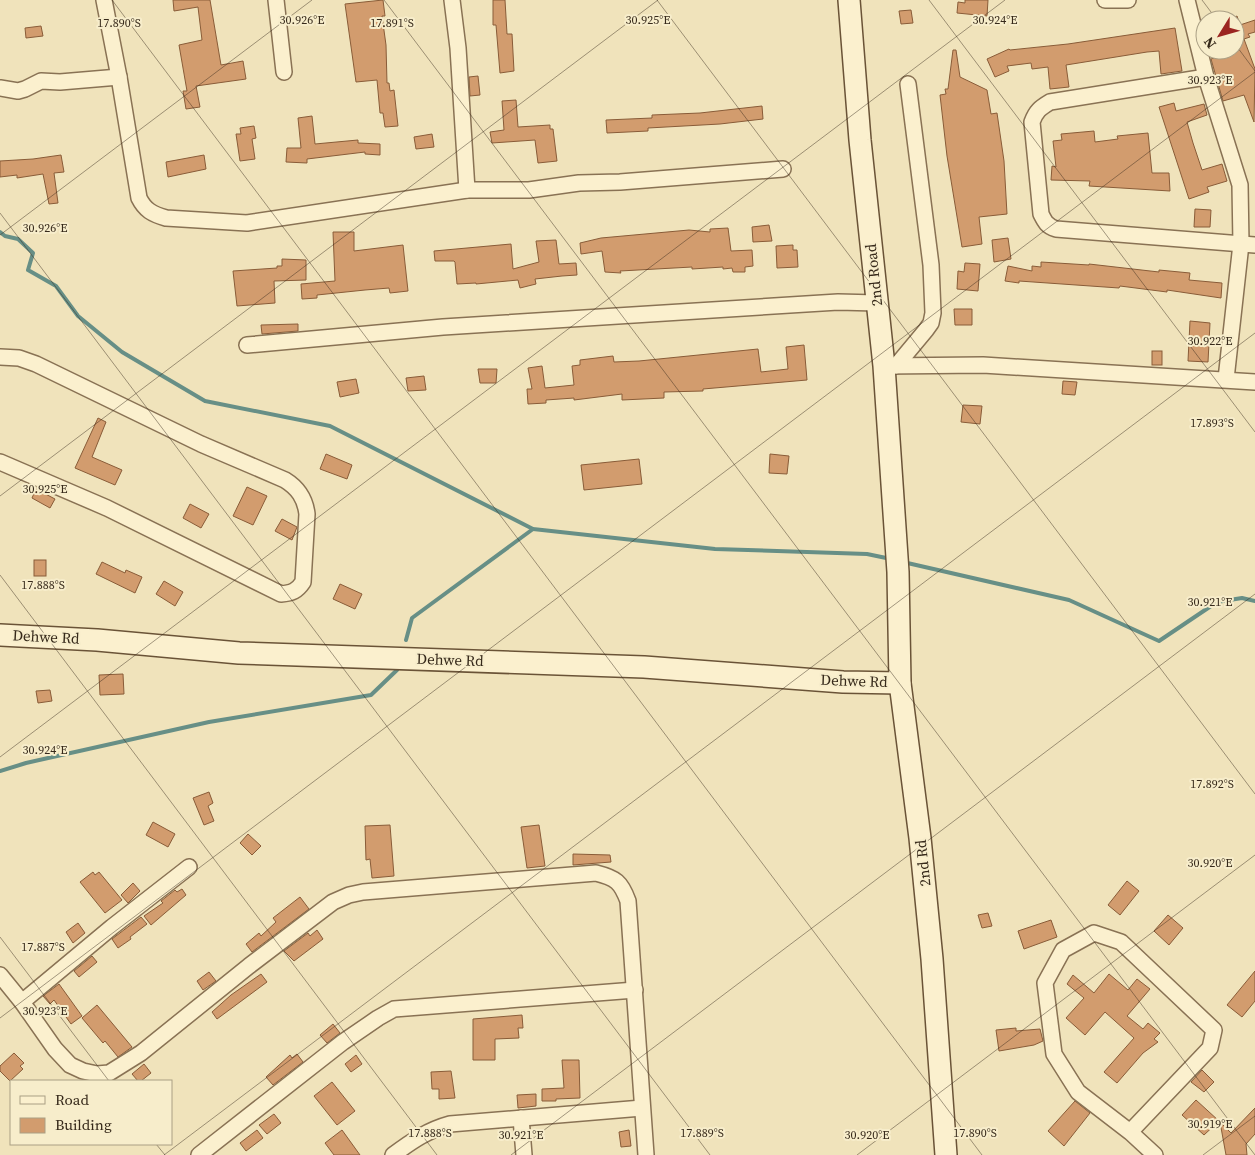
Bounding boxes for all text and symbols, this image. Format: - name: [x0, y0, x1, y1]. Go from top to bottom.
- north arrow: [1195, 10, 1245, 60]
- text: 30.926°E: [280, 12, 324, 28]
- text: 30.925°E: [626, 12, 670, 28]
- text: 30.924°E: [973, 12, 1017, 28]
- text: 17.890°S: [97, 15, 141, 31]
- text: 17.891°S: [370, 15, 414, 31]
- text: N: [1199, 33, 1221, 53]
- text: 30.923°E: [1188, 72, 1232, 88]
- text: 30.926°E: [23, 220, 67, 236]
- street label: 2nd Road: [860, 242, 887, 307]
- text: 30.922°E: [1188, 333, 1232, 349]
- text: 17.893°S: [1190, 415, 1234, 431]
- text: 30.925°E: [23, 481, 67, 497]
- text: 17.888°S: [21, 577, 65, 593]
- text: 30.921°E: [1188, 594, 1232, 610]
- street label: Dehwe Rd: [12, 624, 81, 649]
- street label: Dehwe Rd: [416, 648, 484, 671]
- street label: Dehwe Rd: [820, 669, 888, 692]
- text: 30.924°E: [23, 742, 67, 758]
- text: 17.892°S: [1190, 776, 1234, 792]
- street label: 2nd Rd: [910, 838, 935, 887]
- text: 30.920°E: [1188, 855, 1232, 871]
- text: 17.887°S: [21, 939, 65, 955]
- text: 30.923°E: [23, 1003, 67, 1019]
- legend: [10, 1080, 172, 1145]
- text: Road: [55, 1089, 89, 1110]
- text: Building: [55, 1114, 112, 1135]
- text: 30.919°E: [1188, 1116, 1232, 1132]
- text: 17.888°S: [408, 1125, 452, 1141]
- text: 17.889°S: [680, 1125, 724, 1141]
- text: 17.890°S: [953, 1125, 997, 1141]
- text: 30.921°E: [499, 1127, 543, 1143]
- text: 30.920°E: [845, 1127, 889, 1143]

